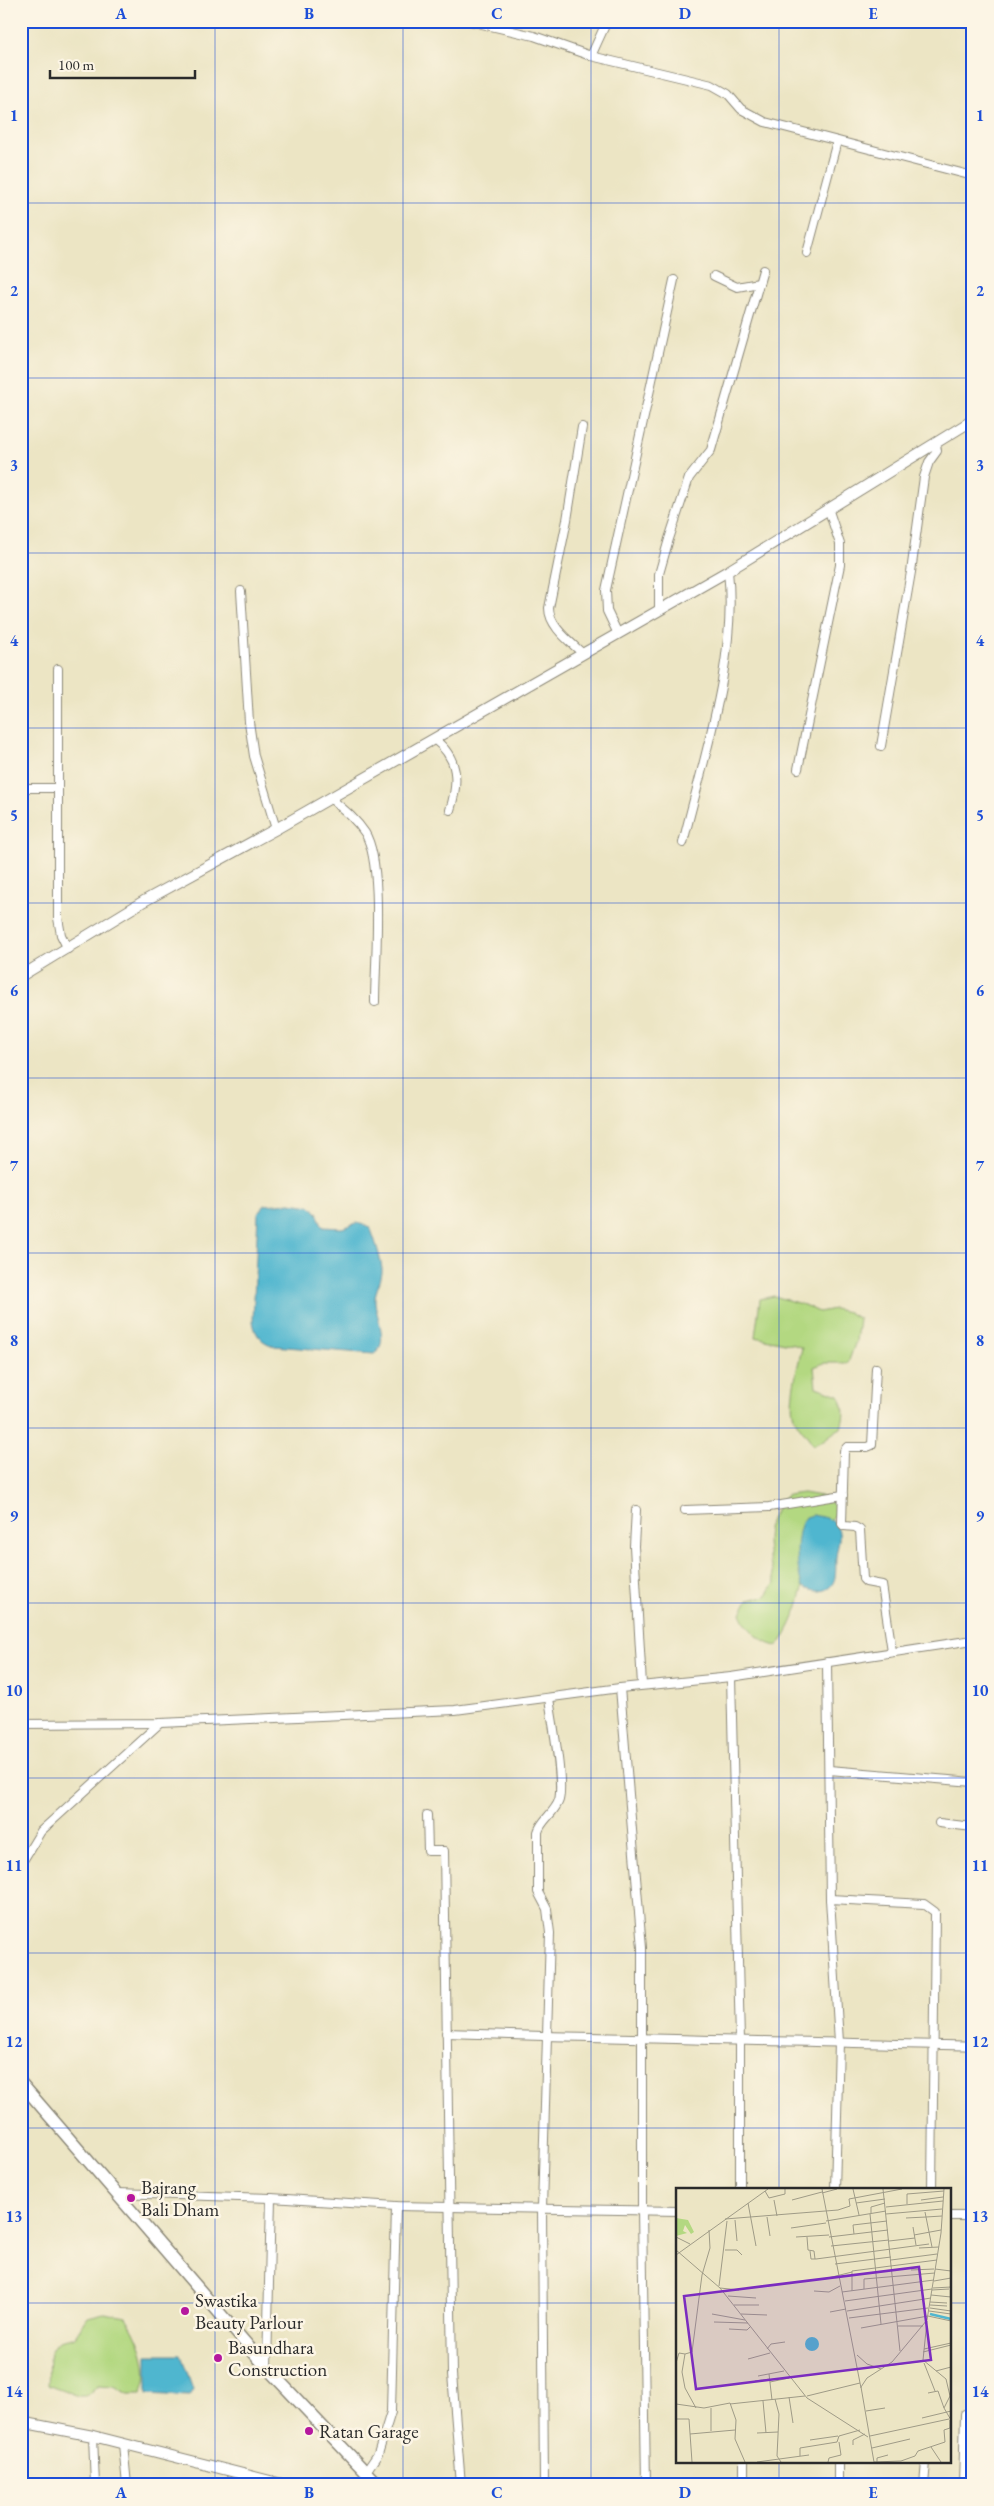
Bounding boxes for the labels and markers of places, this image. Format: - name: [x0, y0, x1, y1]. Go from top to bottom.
- place label: Bajrang Bali Dham: [141, 2175, 219, 2222]
- marker: Bajrang Bali Dham: [125, 2192, 137, 2204]
- place label: Swastika Beauty Parlour: [195, 2288, 304, 2335]
- marker: Swastika Beauty Parlour: [179, 2305, 191, 2317]
- place label: Basundhara Construction: [228, 2335, 327, 2382]
- marker: Basundhara Construction: [212, 2352, 224, 2364]
- place label: Ratan Garage: [319, 2419, 419, 2444]
- marker: Ratan Garage: [303, 2425, 315, 2437]

